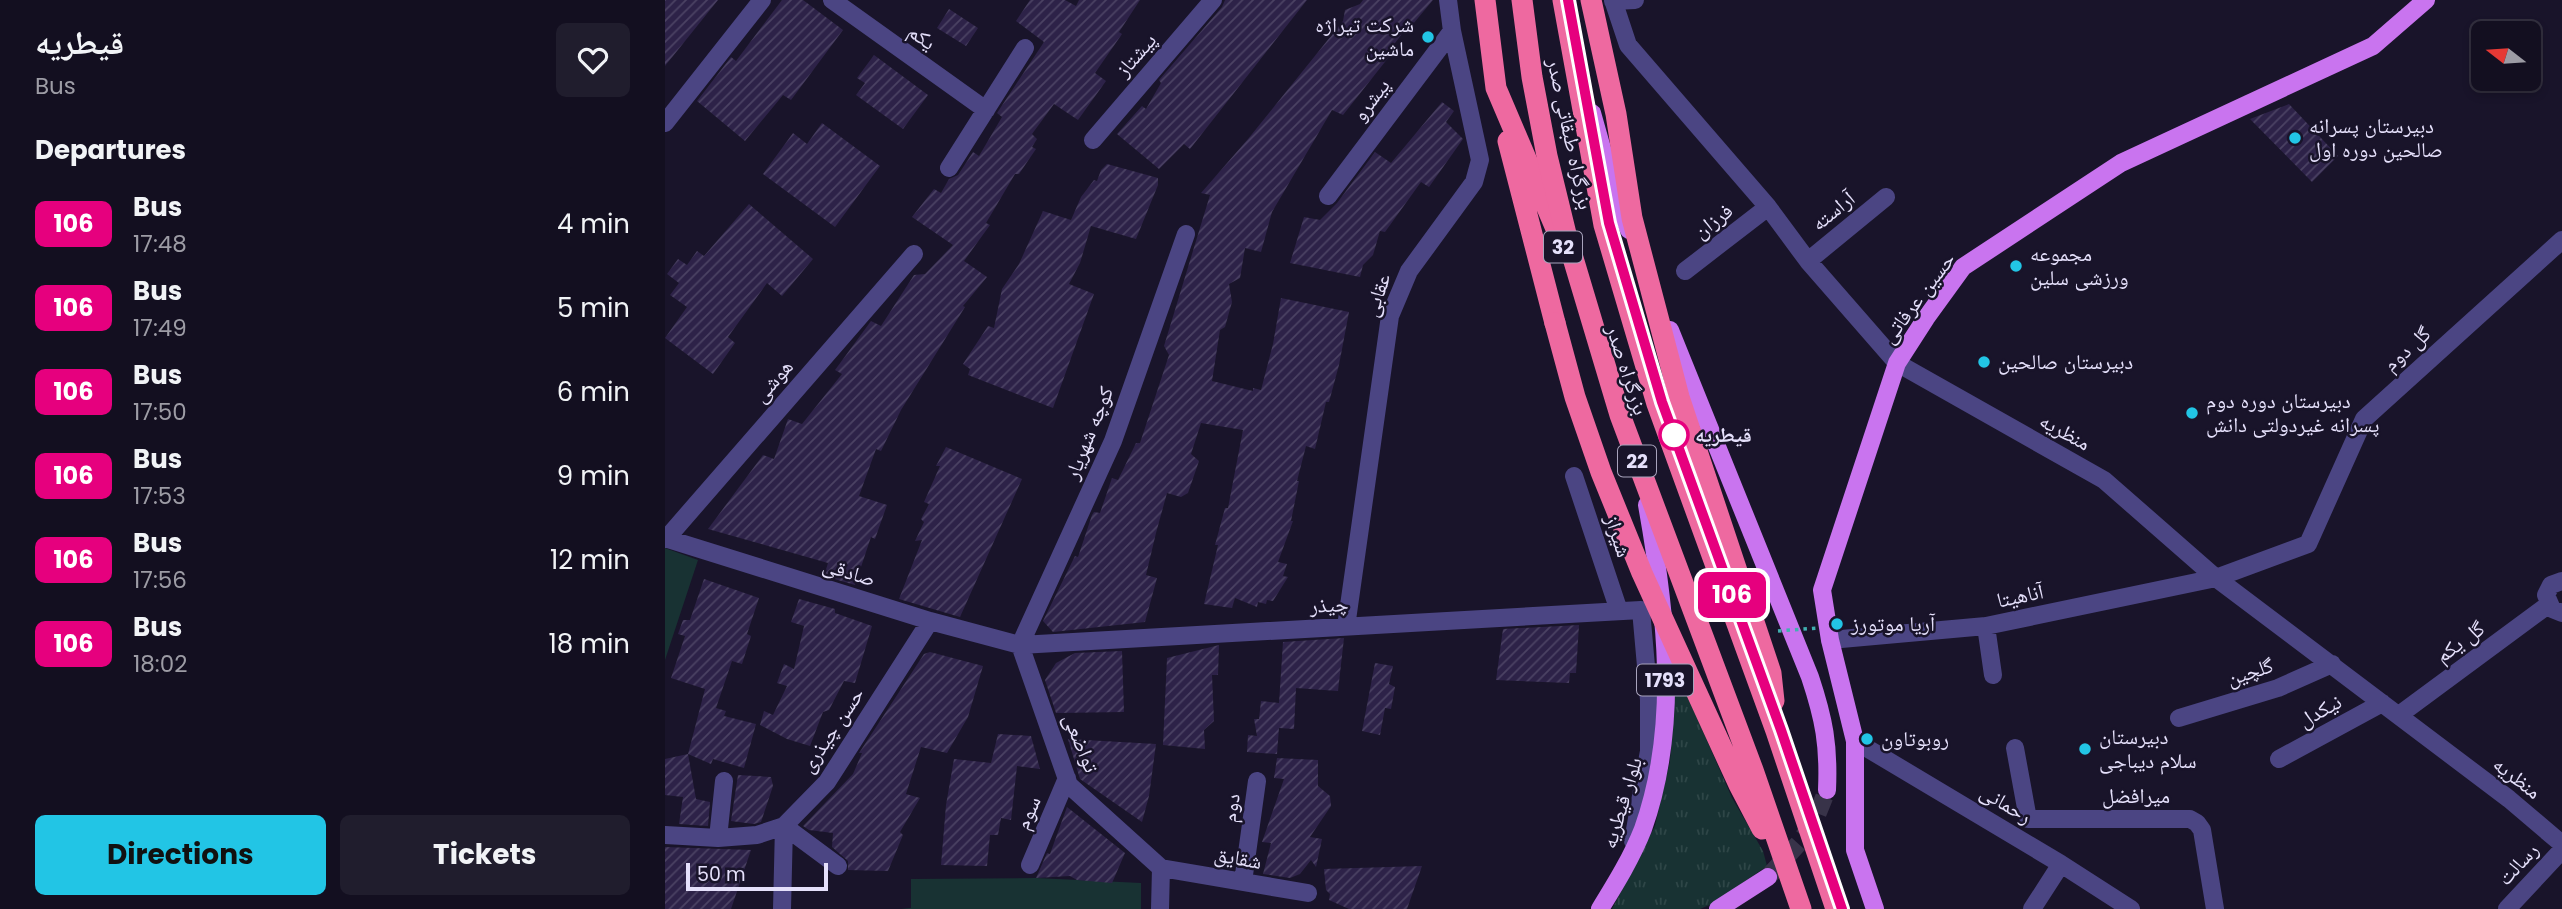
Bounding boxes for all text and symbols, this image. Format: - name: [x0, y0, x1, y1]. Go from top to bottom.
- place label: شرکت تیراژه ماشین: [1315, 10, 1414, 63]
- street label: یکم: [902, 17, 942, 57]
- text: قیطریه: [35, 19, 124, 66]
- north arrow: [2471, 21, 2541, 91]
- map controls: [2471, 21, 2541, 91]
- button: heart: [556, 23, 630, 97]
- street label: پیشتاز: [1108, 26, 1163, 84]
- marker: شرکت تیراژه ماشین: [1420, 29, 1436, 45]
- street label: بزرگراه طبقاتی صدر: [1540, 55, 1601, 212]
- text: Bus: [35, 70, 76, 102]
- street label: پیشرو: [1345, 72, 1396, 127]
- place label: دبیرستان پسرانه صالحین دوره اول: [2309, 111, 2443, 164]
- marker: دبیرستان پسرانه صالحین دوره اول: [2287, 130, 2303, 146]
- text: Departures: [35, 132, 186, 168]
- street label: آراسته: [1805, 184, 1861, 237]
- text: Bus: [133, 189, 182, 225]
- street label: فرزان: [1687, 196, 1738, 245]
- text: 4 min: [557, 206, 630, 242]
- text: 106: [54, 207, 93, 240]
- text: 17:48: [133, 228, 187, 260]
- road number: 32: [1544, 232, 1582, 262]
- place label: مجموعه ورزشی سلین: [2030, 239, 2129, 292]
- street label: حسین عرفاتی: [1874, 246, 1962, 349]
- marker: مجموعه ورزشی سلین: [2008, 258, 2024, 274]
- street label: عقابی: [1356, 269, 1398, 320]
- text: Bus: [133, 273, 182, 309]
- text: 5 min: [557, 290, 630, 326]
- text: 106: [54, 291, 93, 324]
- text: 17:49: [133, 312, 187, 344]
- street label: گل دوم: [2376, 319, 2437, 378]
- street label: بزرگراه صدر: [1599, 320, 1656, 419]
- place label: دبیرستان صالحین: [1998, 347, 2133, 376]
- street label: هوشی: [746, 353, 800, 409]
- marker: دبیرستان صالحین: [1976, 354, 1992, 370]
- text: Bus: [133, 357, 182, 393]
- text: 6 min: [557, 374, 630, 410]
- text: 106: [54, 375, 93, 408]
- street label: کوچه شهریار: [1056, 382, 1120, 485]
- place label: دبیرستان دوره دوم پسرانه غیردولتی دانش: [2206, 386, 2380, 439]
- text: 17:50: [133, 396, 187, 428]
- marker: دبیرستان دوره دوم پسرانه غیردولتی دانش: [2184, 405, 2200, 421]
- street label: منظریه: [2035, 406, 2096, 457]
- marker: قیطریه: [1659, 420, 1689, 450]
- place label: قیطریه: [1695, 420, 1752, 449]
- text: Bus: [133, 441, 182, 477]
- road number: 22: [1618, 446, 1656, 476]
- text: 9 min: [557, 458, 630, 494]
- text: 106: [54, 459, 93, 492]
- text: 17:53: [133, 480, 186, 512]
- street label: شیراز: [1598, 510, 1639, 561]
- text: Bus: [133, 525, 182, 561]
- text: 12 min: [550, 542, 630, 578]
- text: 106: [54, 543, 93, 576]
- street label: صادقی: [819, 550, 879, 593]
- text: 17:56: [133, 564, 187, 596]
- line badge: 106: [1692, 572, 1772, 618]
- street label: آناهیتا: [1994, 576, 2047, 615]
- text: 106: [1712, 578, 1752, 611]
- street label: چیذر: [1308, 589, 1349, 620]
- text: Bus: [133, 609, 182, 645]
- place label: آریا موتورز: [1850, 609, 1936, 638]
- street label: گل یکم: [2429, 614, 2491, 669]
- marker: آریا موتورز: [1829, 616, 1845, 632]
- text: 18 min: [549, 626, 630, 662]
- text: 106: [54, 627, 93, 660]
- text: 18:02: [133, 648, 187, 680]
- street label: گلچین: [2223, 650, 2277, 693]
- road number: 1793: [1637, 664, 1693, 695]
- street label: حسن چیذری: [792, 681, 871, 778]
- street label: نیکدل: [2293, 687, 2347, 734]
- street label: تواضعی: [1056, 709, 1106, 777]
- place label: دبیرستان سلام دیباجی: [2099, 722, 2197, 775]
- place label: روبوتاون: [1881, 724, 1949, 753]
- marker: روبوتاون: [1859, 731, 1875, 747]
- marker: دبیرستان سلام دیباجی: [2077, 741, 2093, 757]
- street label: منظریه: [2487, 750, 2548, 806]
- street label: بلوار قیطریه: [1594, 754, 1649, 852]
- street label: رحمانی: [1975, 777, 2038, 830]
- street label: میرافضل: [2102, 781, 2170, 810]
- street label: سوم: [1008, 792, 1048, 834]
- street label: دوم: [1214, 792, 1247, 824]
- button: Directions: [35, 815, 326, 895]
- button: Tickets: [340, 815, 630, 895]
- street label: رسالت: [2490, 836, 2545, 891]
- street label: شقایق: [1212, 839, 1264, 876]
- scale bar: [686, 860, 828, 892]
- text: 50 m: [697, 861, 746, 888]

